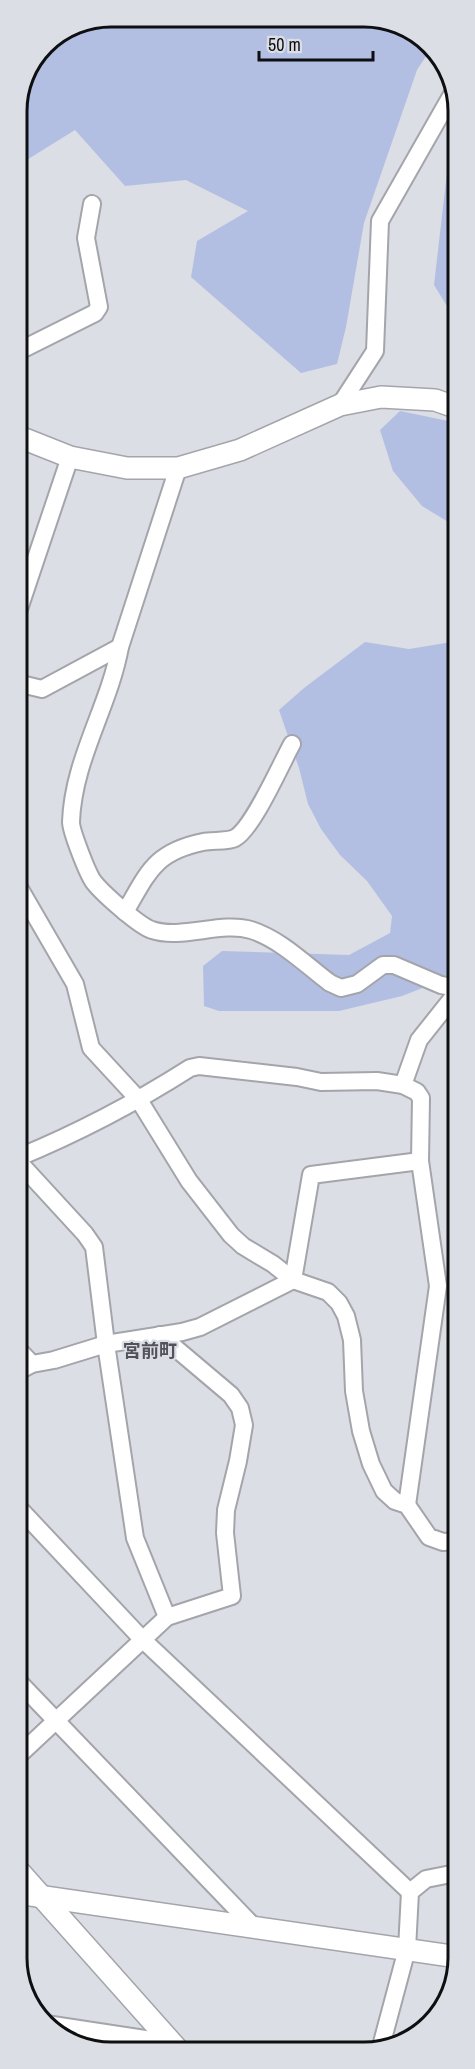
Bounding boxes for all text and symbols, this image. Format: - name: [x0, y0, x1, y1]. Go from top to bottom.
- scale bar: [259, 24, 373, 62]
- text: 50 m: [268, 32, 301, 57]
- district label: 宮前町: [123, 1338, 177, 1363]

